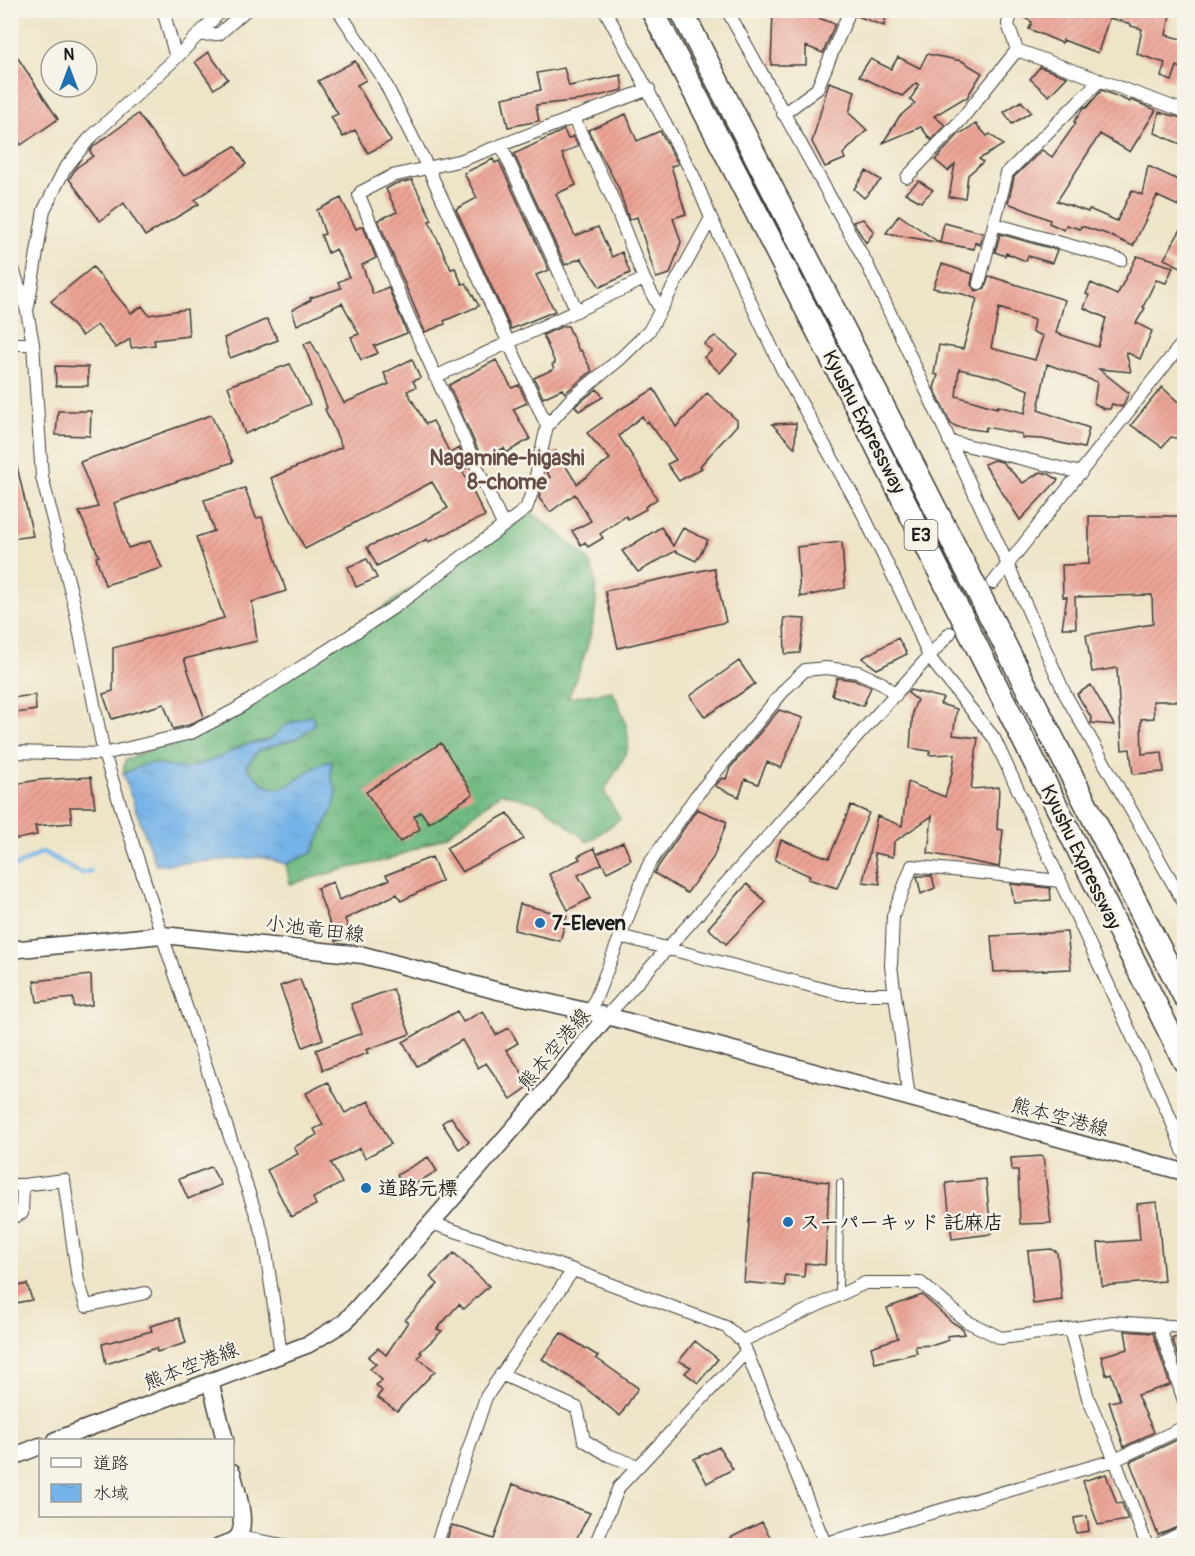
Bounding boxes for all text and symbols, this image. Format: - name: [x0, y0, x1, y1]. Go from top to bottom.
- north arrow: [39, 39, 99, 99]
- text: N: [64, 45, 75, 65]
- street label: Kyushu Expressway: [817, 346, 911, 498]
- district label: Nagamine-higashi 8-chome: [430, 445, 585, 496]
- road number: E3: [904, 520, 938, 550]
- street label: Kyushu Expressway: [1035, 780, 1127, 934]
- street label: 小池竜田線: [264, 910, 366, 948]
- place label: 7-Eleven: [552, 911, 626, 936]
- marker: 7-Eleven: [533, 916, 547, 930]
- street label: 熊本空港線: [512, 1003, 596, 1095]
- street label: 熊本空港線: [1008, 1092, 1112, 1142]
- place label: 道路元標: [378, 1176, 458, 1201]
- marker: 道路元標: [359, 1181, 373, 1195]
- place label: スーパーキッド 託麻店: [800, 1210, 1004, 1235]
- marker: スーパーキッド 託麻店: [781, 1215, 795, 1229]
- street label: 熊本空港線: [140, 1336, 242, 1396]
- legend: [39, 1439, 234, 1517]
- text: 道路: [93, 1452, 129, 1475]
- text: 水域: [93, 1482, 129, 1505]

